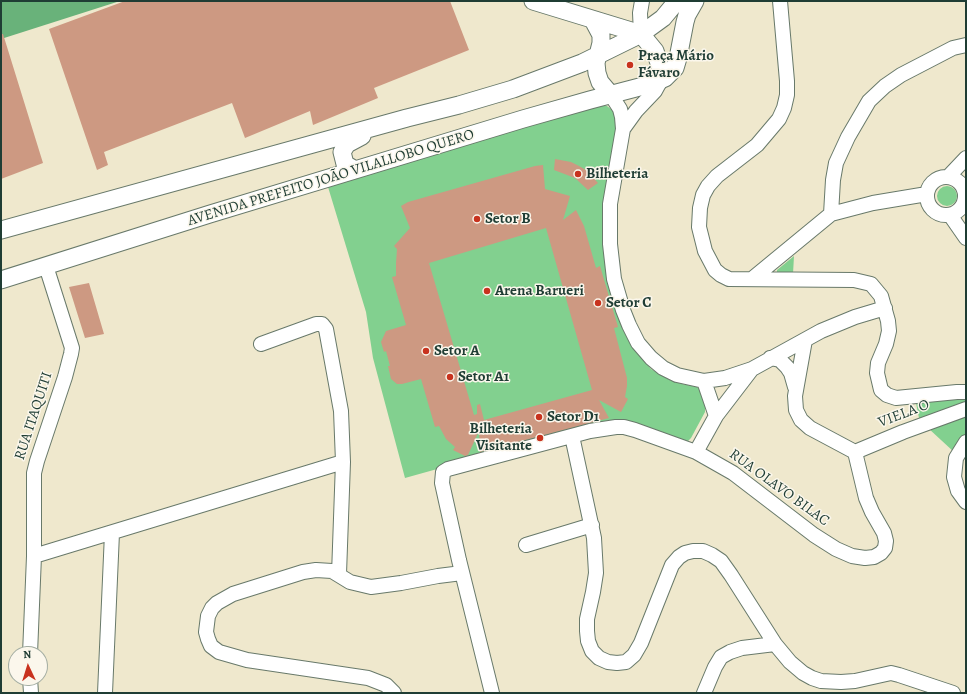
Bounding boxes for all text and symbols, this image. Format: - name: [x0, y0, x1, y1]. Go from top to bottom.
- place label: Praça Mário Fávaro: [638, 47, 714, 82]
- marker: Praça Mário Fávaro: [625, 60, 635, 70]
- street label: AVENIDA PREFEITO JOÃO VILALLOBO QUERO: [186, 126, 476, 230]
- place label: Bilheteria: [586, 165, 648, 183]
- marker: Bilheteria: [573, 169, 583, 179]
- place label: Setor B: [485, 210, 531, 228]
- marker: Setor B: [472, 214, 482, 224]
- place label: Arena Barueri: [495, 282, 584, 300]
- marker: Arena Barueri: [482, 286, 492, 296]
- place label: Setor C: [606, 294, 652, 312]
- marker: Setor C: [593, 298, 603, 308]
- place label: Setor A: [434, 342, 480, 360]
- marker: Setor A: [421, 346, 431, 356]
- place label: Setor A1: [458, 368, 509, 386]
- street label: RUA ITAQUITI: [11, 370, 57, 462]
- marker: Setor A1: [445, 372, 455, 382]
- street label: VIELA O: [876, 396, 932, 432]
- place label: Setor D1: [547, 408, 599, 426]
- marker: Setor D1: [534, 412, 544, 422]
- place label: Bilheteria Visitante: [470, 420, 532, 455]
- marker: Bilheteria Visitante: [535, 433, 545, 443]
- street label: RUA OLAVO BILAC: [725, 446, 833, 530]
- north arrow: [8, 646, 48, 686]
- text: N: [23, 647, 32, 662]

